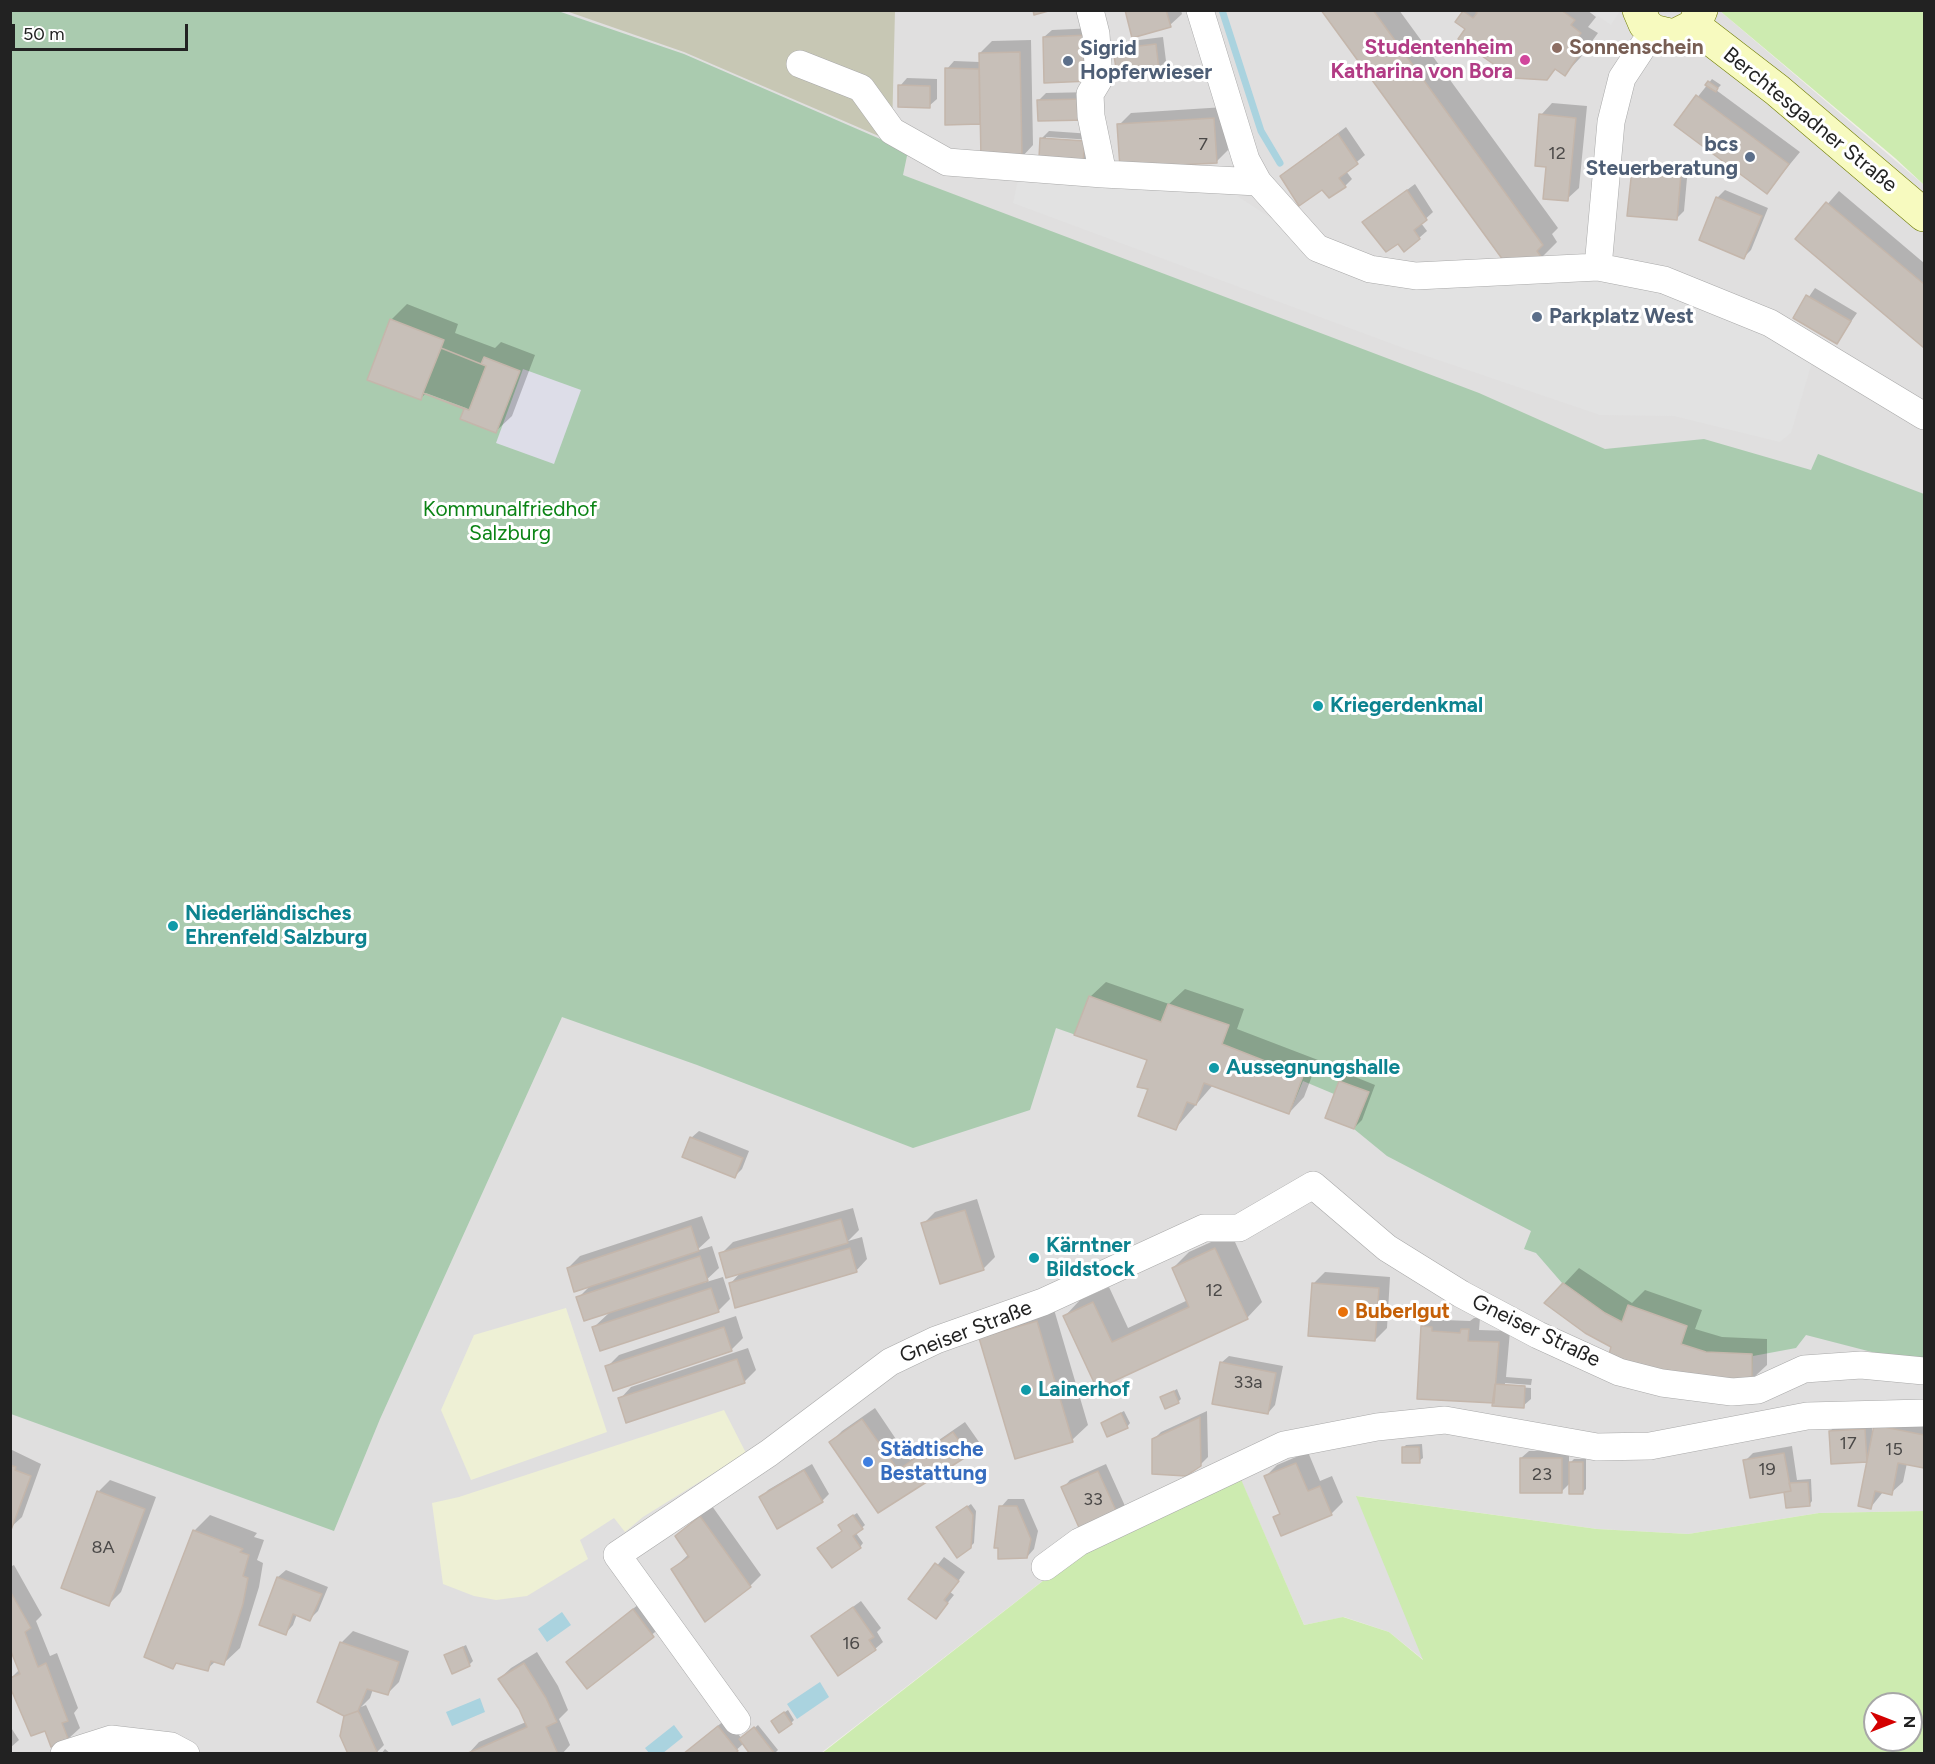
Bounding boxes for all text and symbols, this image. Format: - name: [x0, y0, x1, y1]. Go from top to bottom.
- scale bar: [15, 12, 190, 50]
- text: 50 m: [23, 23, 65, 45]
- place label: Studentenheim Katharina von Bora: [1331, 35, 1513, 85]
- place label: Sonnenschein: [1569, 35, 1704, 61]
- place label: Sigrid Hopferwieser: [1080, 36, 1212, 86]
- marker: Sonnenschein: [1550, 41, 1564, 55]
- street label: Berchtesgadner Straße: [1718, 42, 1902, 198]
- marker: Studentenheim Katharina von Bora: [1518, 53, 1532, 67]
- marker: Sigrid Hopferwieser: [1061, 54, 1075, 68]
- place label: bcs Steuerberatung: [1586, 132, 1738, 182]
- house number: 7: [1198, 134, 1208, 156]
- house number: 12: [1548, 143, 1566, 165]
- marker: bcs Steuerberatung: [1743, 150, 1757, 164]
- place label: Parkplatz West: [1549, 304, 1694, 330]
- marker: Parkplatz West: [1530, 310, 1544, 324]
- park label: Kommunalfriedhof Salzburg: [423, 497, 597, 547]
- place label: Kriegerdenkmal: [1330, 693, 1483, 719]
- marker: Kriegerdenkmal: [1311, 699, 1325, 713]
- place label: Niederländisches Ehrenfeld Salzburg: [185, 901, 367, 951]
- marker: Niederländisches Ehrenfeld Salzburg: [166, 919, 180, 933]
- place label: Aussegnungshalle: [1226, 1055, 1400, 1081]
- marker: Aussegnungshalle: [1207, 1061, 1221, 1075]
- place label: Kärntner Bildstock: [1046, 1233, 1135, 1283]
- marker: Kärntner Bildstock: [1027, 1251, 1041, 1265]
- house number: 12: [1205, 1280, 1223, 1302]
- street label: Gneiser Straße: [1468, 1289, 1604, 1373]
- street label: Gneiser Straße: [896, 1295, 1036, 1369]
- place label: Buberlgut: [1355, 1299, 1450, 1325]
- marker: Buberlgut: [1336, 1305, 1350, 1319]
- house number: 33a: [1234, 1372, 1262, 1394]
- place label: Lainerhof: [1038, 1377, 1130, 1403]
- marker: Lainerhof: [1019, 1383, 1033, 1397]
- house number: 17: [1839, 1433, 1857, 1455]
- place label: Städtische Bestattung: [880, 1437, 987, 1487]
- house number: 15: [1885, 1439, 1903, 1461]
- marker: Städtische Bestattung: [861, 1455, 875, 1469]
- house number: 19: [1758, 1459, 1776, 1481]
- house number: 23: [1532, 1464, 1552, 1486]
- house number: 33: [1083, 1489, 1103, 1511]
- house number: 8A: [91, 1537, 115, 1559]
- house number: 16: [842, 1633, 860, 1655]
- north arrow: [1863, 1692, 1923, 1752]
- text: N: [1900, 1716, 1919, 1728]

